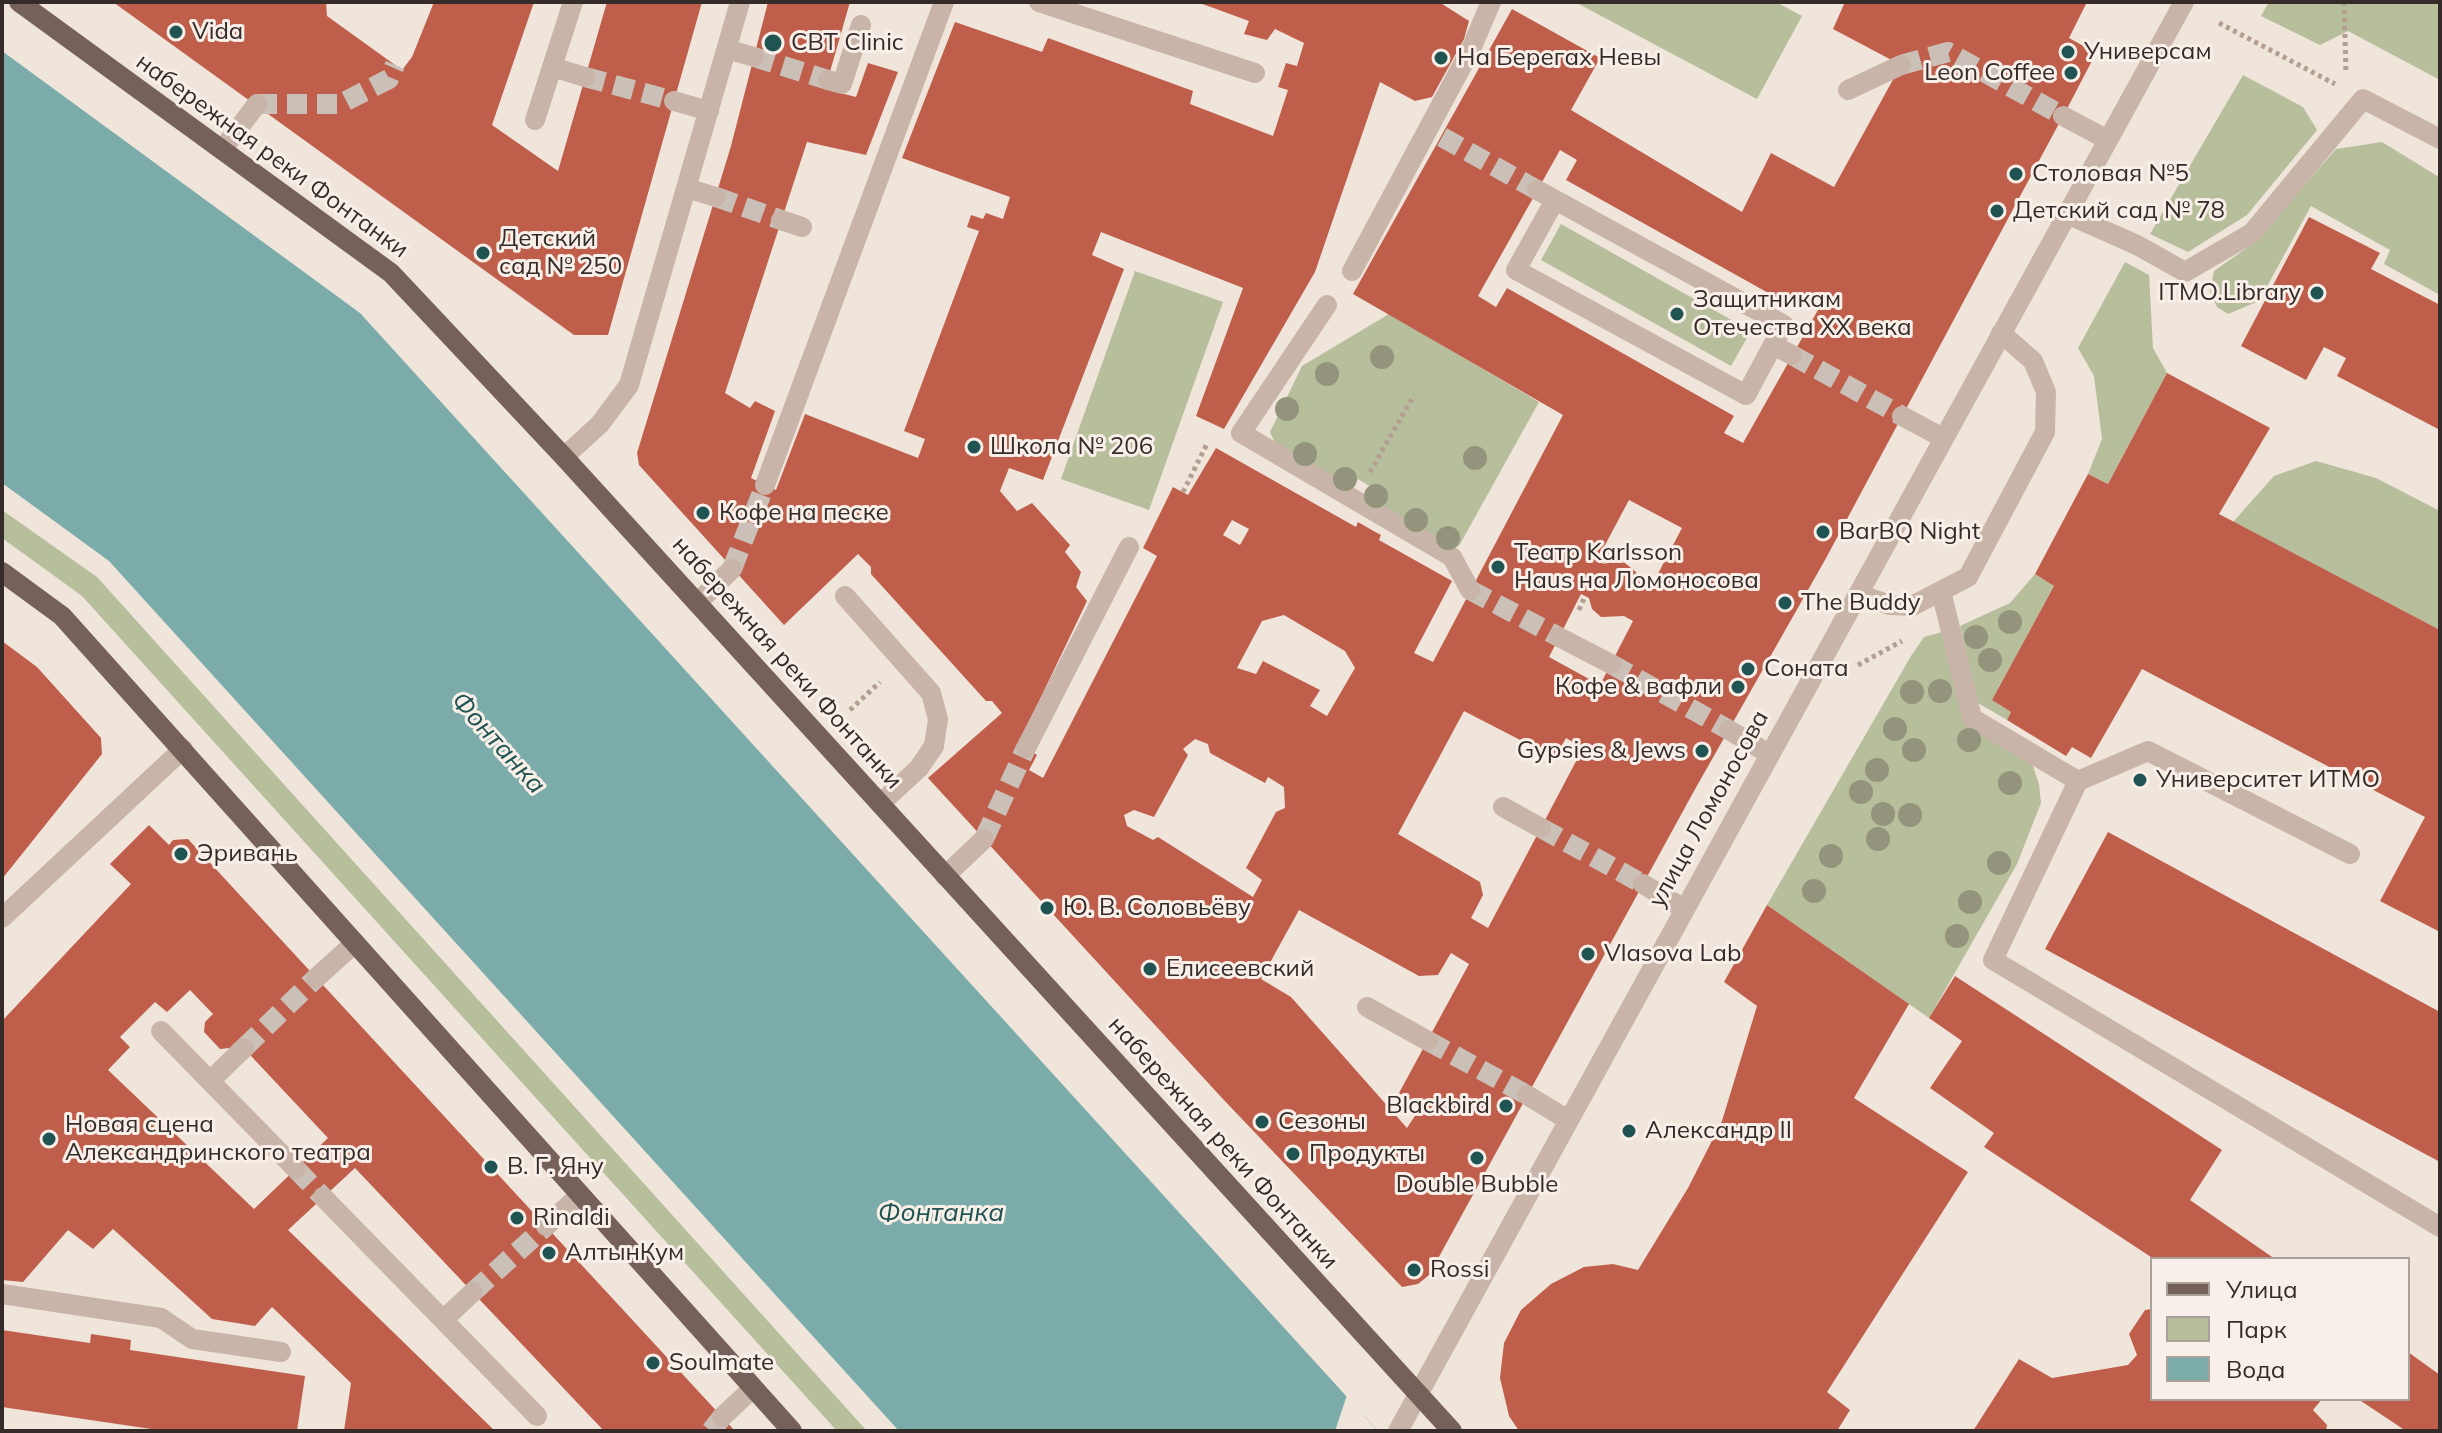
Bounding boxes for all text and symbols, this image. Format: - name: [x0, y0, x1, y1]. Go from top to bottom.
- place label: Vida: [192, 18, 243, 46]
- marker: Vida: [167, 23, 185, 41]
- place label: CBT Clinic: [791, 29, 904, 57]
- marker: CBT Clinic: [762, 32, 784, 54]
- place label: Универсам: [2084, 38, 2212, 66]
- marker: Универсам: [2059, 43, 2077, 61]
- place label: На Берегах Невы: [1457, 44, 1661, 72]
- street label: набережная реки Фонтанки: [130, 47, 414, 265]
- marker: На Берегах Невы: [1432, 49, 1450, 67]
- place label: Leon Coffee: [1924, 59, 2055, 87]
- marker: Leon Coffee: [2062, 64, 2080, 82]
- place label: Столовая №5: [2032, 160, 2189, 188]
- marker: Столовая №5: [2007, 165, 2025, 183]
- place label: Детский сад № 78: [2013, 197, 2225, 225]
- marker: Детский сад № 78: [1988, 202, 2006, 220]
- place label: Детский сад № 250: [499, 225, 622, 281]
- marker: Детский сад № 250: [474, 244, 492, 262]
- place label: ITMO.Library: [2158, 279, 2301, 307]
- marker: ITMO.Library: [2308, 284, 2326, 302]
- place label: Защитникам Отечества XX века: [1693, 286, 1912, 342]
- marker: Защитникам Отечества XX века: [1668, 305, 1686, 323]
- place label: Школа № 206: [990, 433, 1153, 461]
- marker: Школа № 206: [965, 438, 983, 456]
- place label: Кофе на песке: [719, 499, 889, 527]
- marker: Кофе на песке: [694, 504, 712, 522]
- place label: BarBQ Night: [1839, 518, 1980, 546]
- marker: BarBQ Night: [1814, 523, 1832, 541]
- street label: набережная реки Фонтанки: [666, 531, 908, 795]
- place label: Театр Karlsson Haus на Ломоносова: [1514, 539, 1759, 595]
- marker: Театр Karlsson Haus на Ломоносова: [1489, 558, 1507, 576]
- place label: The Buddy: [1801, 589, 1921, 617]
- marker: The Buddy: [1776, 594, 1794, 612]
- place label: Соната: [1764, 655, 1849, 683]
- marker: Соната: [1739, 660, 1757, 678]
- place label: Кофе & вафли: [1555, 673, 1722, 701]
- marker: Кофе & вафли: [1729, 678, 1747, 696]
- water label: Фонтанка: [444, 686, 552, 800]
- street label: улица Ломоносова: [1643, 705, 1775, 913]
- place label: Gypsies & Jews: [1517, 737, 1686, 765]
- marker: Gypsies & Jews: [1693, 742, 1711, 760]
- place label: Университет ИТМО: [2156, 766, 2380, 794]
- marker: Университет ИТМО: [2131, 771, 2149, 789]
- place label: Эривань: [197, 840, 298, 868]
- marker: Эривань: [172, 845, 190, 863]
- place label: Ю. В. Соловьёву: [1063, 894, 1251, 922]
- marker: Ю. В. Соловьёву: [1038, 899, 1056, 917]
- place label: Vlasova Lab: [1604, 940, 1741, 968]
- marker: Vlasova Lab: [1579, 945, 1597, 963]
- place label: Елисеевский: [1166, 955, 1314, 983]
- marker: Елисеевский: [1141, 960, 1159, 978]
- street label: набережная реки Фонтанки: [1102, 1011, 1344, 1275]
- place label: Blackbird: [1386, 1092, 1490, 1120]
- marker: Blackbird: [1497, 1097, 1515, 1115]
- place label: Сезоны: [1278, 1108, 1366, 1136]
- place label: Новая сцена Александринского театра: [65, 1111, 371, 1167]
- marker: Сезоны: [1253, 1113, 1271, 1131]
- place label: Александр II: [1645, 1117, 1792, 1145]
- marker: Александр II: [1620, 1122, 1638, 1140]
- marker: Новая сцена Александринского театра: [40, 1130, 58, 1148]
- place label: Продукты: [1309, 1140, 1425, 1168]
- marker: Продукты: [1284, 1145, 1302, 1163]
- marker: Double Bubble: [1468, 1149, 1486, 1167]
- place label: В. Г. Яну: [507, 1153, 604, 1181]
- marker: В. Г. Яну: [482, 1158, 500, 1176]
- place label: Double Bubble: [1396, 1171, 1558, 1199]
- water label: Фонтанка: [878, 1197, 1004, 1229]
- place label: Rinaldi: [533, 1204, 610, 1232]
- marker: Rinaldi: [508, 1209, 526, 1227]
- place label: АлтынКум: [565, 1239, 684, 1267]
- marker: АлтынКум: [540, 1244, 558, 1262]
- place label: Rossi: [1430, 1256, 1490, 1284]
- legend: [2150, 1257, 2410, 1401]
- marker: Rossi: [1405, 1261, 1423, 1279]
- text: Улица: [2226, 1274, 2298, 1304]
- text: Парк: [2226, 1314, 2287, 1344]
- place label: Soulmate: [669, 1349, 774, 1377]
- marker: Soulmate: [644, 1354, 662, 1372]
- text: Вода: [2226, 1354, 2286, 1384]

